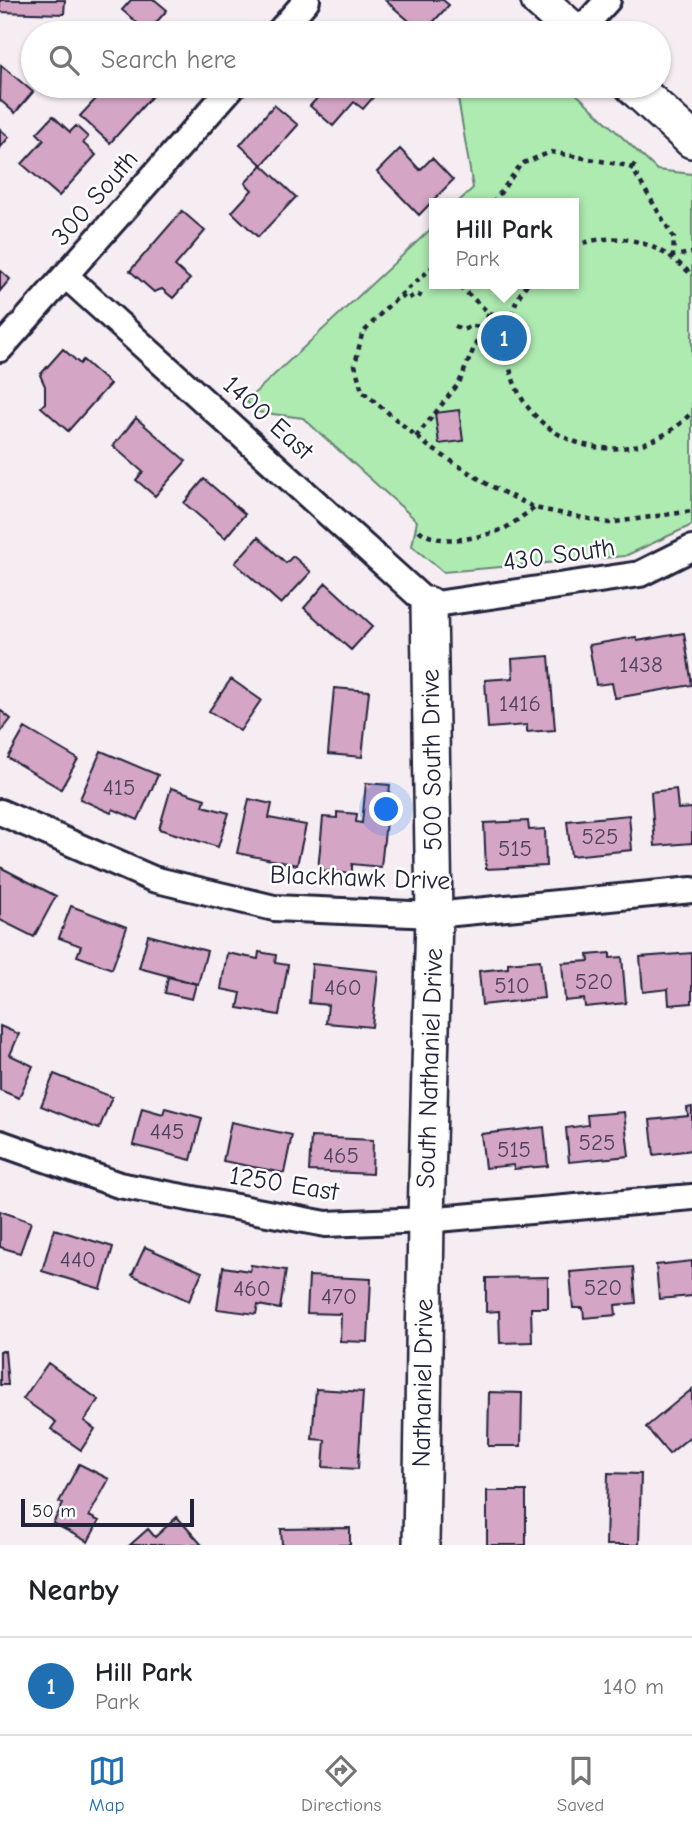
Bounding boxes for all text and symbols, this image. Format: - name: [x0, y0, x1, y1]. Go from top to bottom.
- search box: [21, 21, 671, 98]
- icon: search: [45, 41, 83, 79]
- text: Search here: [101, 45, 236, 75]
- street label: 300 South: [46, 144, 144, 252]
- popup: [429, 198, 579, 289]
- text: Hill Park: [455, 215, 553, 245]
- text: Park: [455, 245, 499, 272]
- pin: 1: [481, 312, 527, 364]
- street label: 1400 East: [217, 370, 320, 467]
- street label: 430 South: [501, 532, 617, 578]
- house number: 1438: [619, 651, 663, 678]
- street label: 500 South Drive: [415, 669, 449, 851]
- house number: 1416: [499, 690, 541, 717]
- house number: 415: [103, 774, 135, 801]
- your location: [369, 792, 403, 826]
- house number: 525: [582, 823, 618, 850]
- house number: 515: [498, 835, 532, 862]
- street label: Blackhawk Drive: [269, 860, 451, 896]
- street label: South Nathaniel Drive: [411, 947, 449, 1189]
- house number: 520: [575, 968, 613, 995]
- house number: 510: [494, 972, 530, 999]
- house number: 460: [324, 974, 362, 1001]
- house number: 445: [150, 1118, 184, 1145]
- house number: 525: [579, 1129, 615, 1156]
- house number: 515: [497, 1136, 531, 1163]
- house number: 465: [323, 1142, 359, 1169]
- street label: 1250 East: [227, 1161, 342, 1208]
- house number: 440: [60, 1246, 96, 1273]
- house number: 520: [584, 1274, 622, 1301]
- house number: 460: [233, 1275, 271, 1302]
- house number: 470: [321, 1283, 357, 1310]
- street label: Nathaniel Drive: [407, 1298, 439, 1468]
- scale bar: [21, 1496, 194, 1528]
- text: 50 m: [32, 1500, 76, 1522]
- text: Nearby: [28, 1573, 119, 1608]
- text: Hill Park: [95, 1658, 192, 1688]
- text: 1: [46, 1673, 56, 1700]
- text: 140 m: [603, 1673, 664, 1700]
- text: Park: [95, 1688, 139, 1715]
- tab: Map: [88, 1752, 126, 1816]
- tab: Directions: [301, 1752, 381, 1816]
- tab: Saved: [557, 1752, 604, 1816]

